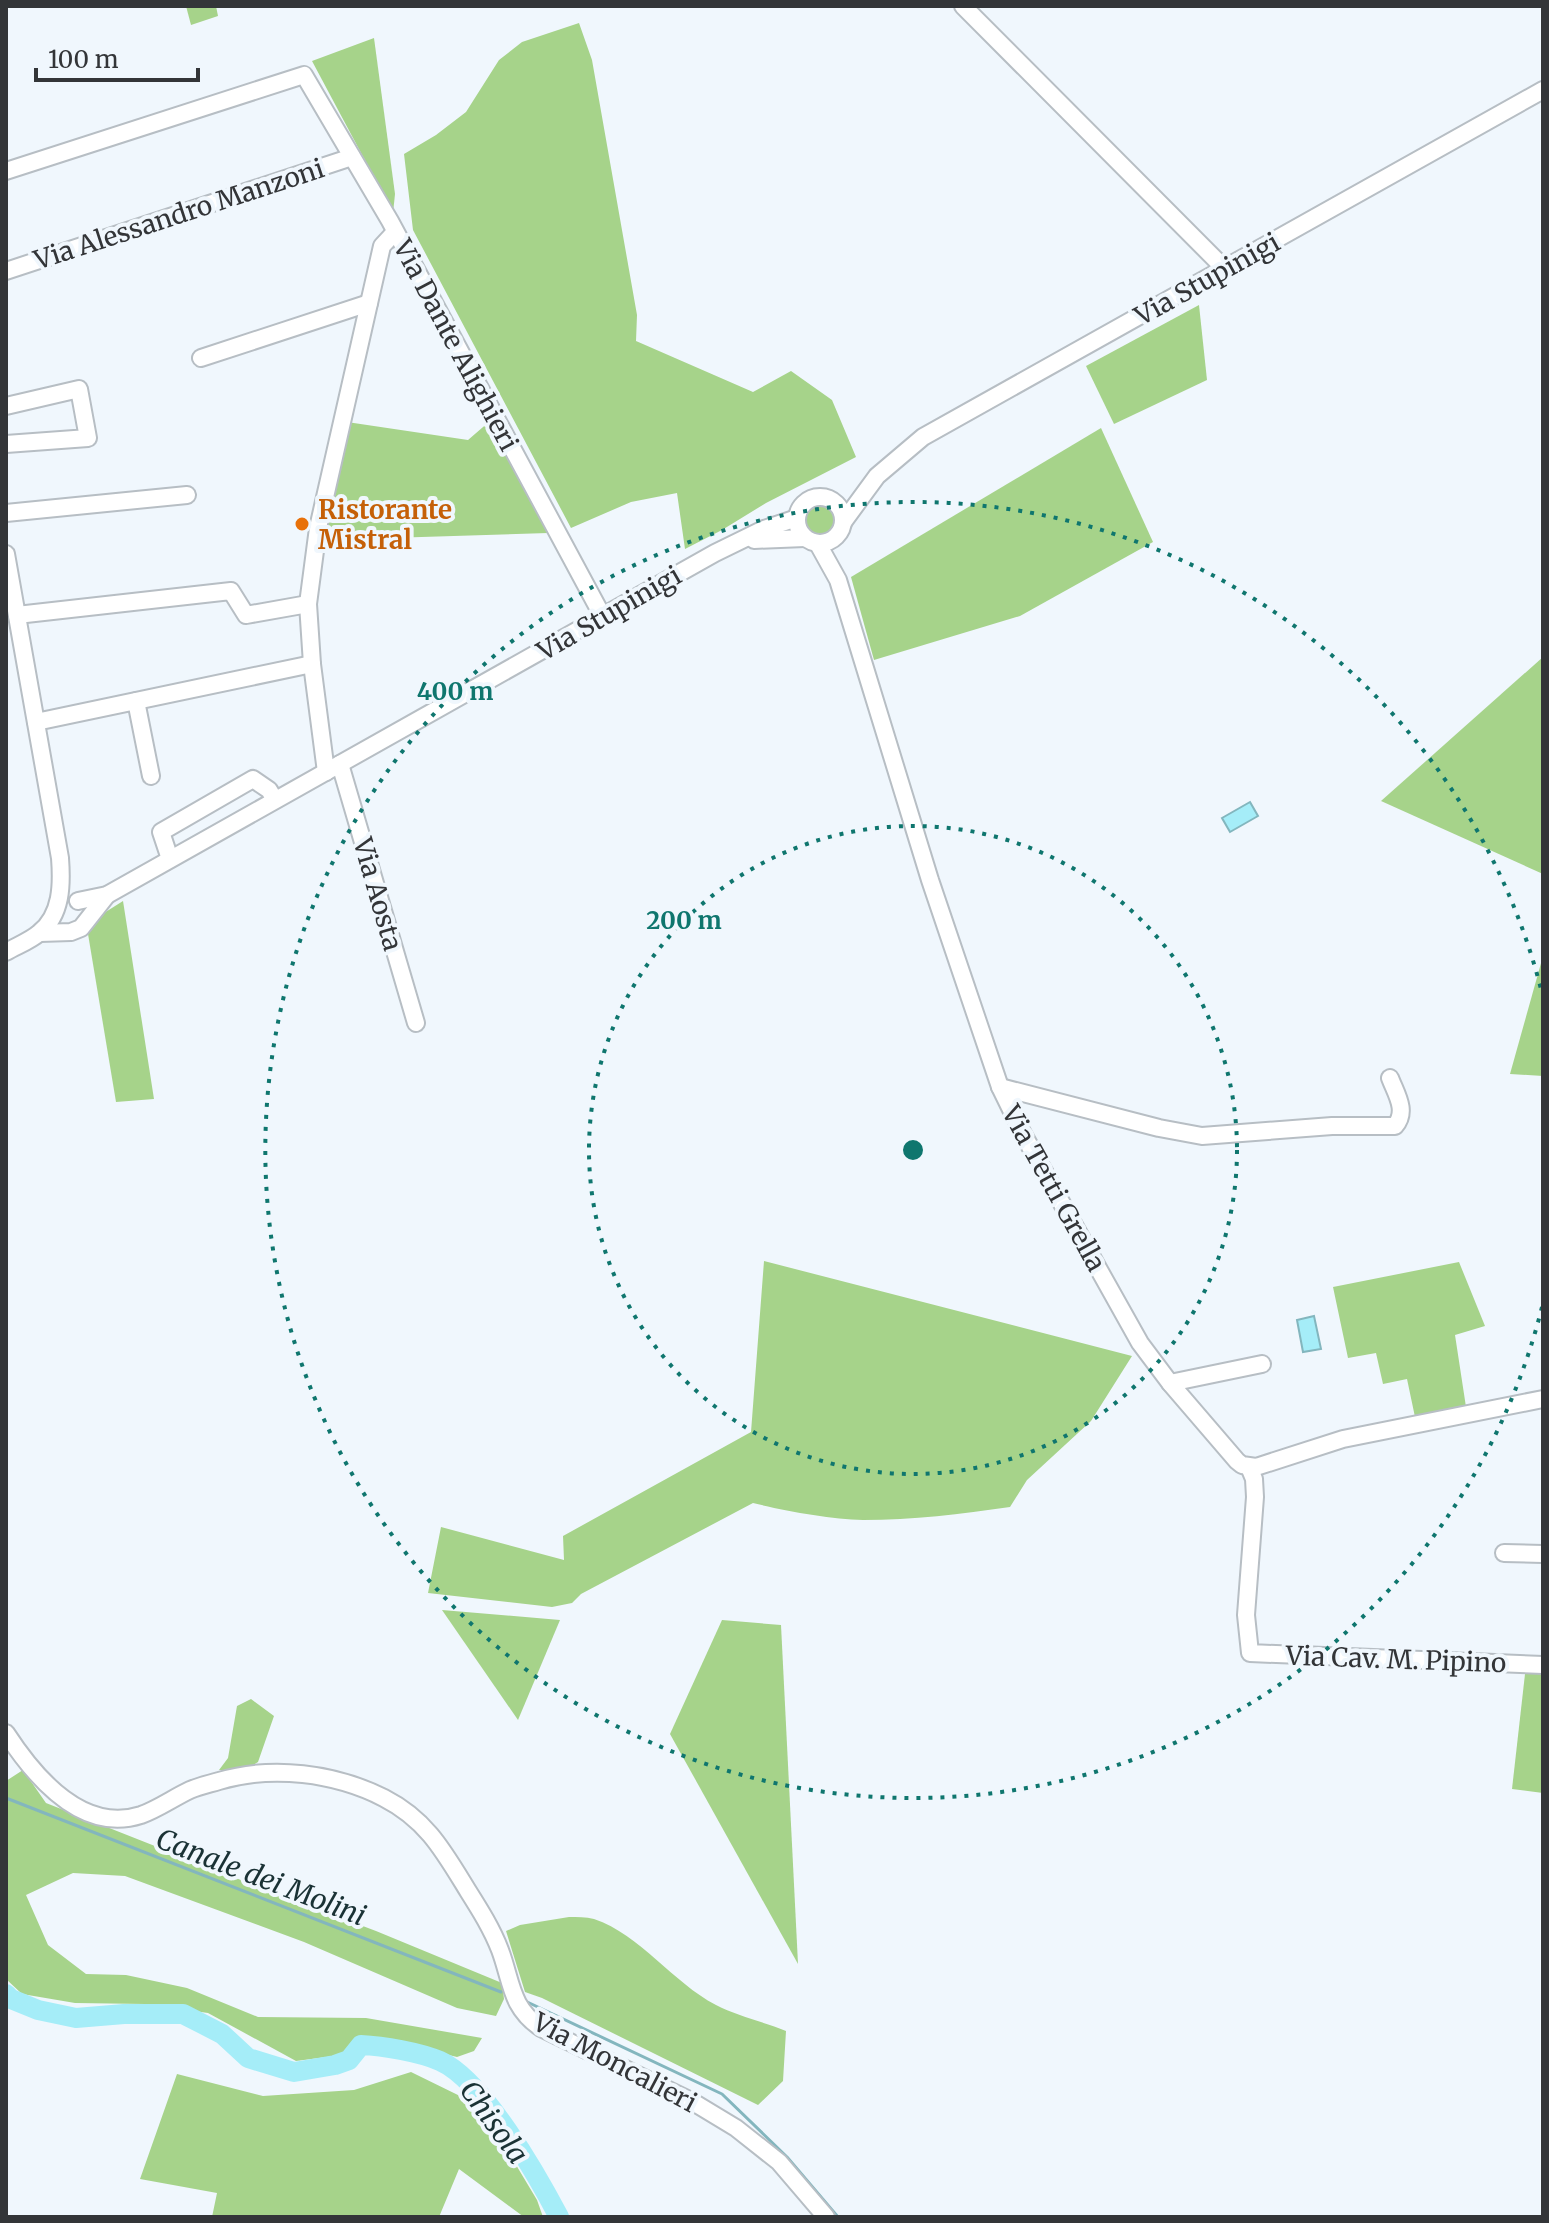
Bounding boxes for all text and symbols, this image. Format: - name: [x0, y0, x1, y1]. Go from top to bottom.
- scale bar: [36, 32, 198, 82]
- text: 100 m: [48, 44, 119, 75]
- street label: Via Alessandro Manzoni: [29, 151, 328, 277]
- street label: Via Stupinigi: [1128, 226, 1285, 333]
- street label: Via Dante Alighieri: [386, 233, 526, 456]
- place label: Ristorante Mistral: [318, 493, 452, 556]
- marker: Ristorante Mistral: [293, 515, 311, 533]
- street label: Via Stupinigi: [530, 558, 687, 668]
- text: 400 m: [417, 676, 493, 707]
- street label: Via Aosta: [346, 833, 410, 954]
- text: 200 m: [646, 905, 722, 936]
- street label: Via Tetti Grella: [994, 1098, 1113, 1277]
- centre of rings: [899, 1136, 927, 1164]
- street label: Via Cav. M. Pipino: [1284, 1639, 1507, 1679]
- water label: Canale dei Molini: [151, 1820, 371, 1934]
- street label: Via Moncalieri: [527, 2005, 703, 2119]
- water label: Chisola: [452, 2073, 536, 2171]

